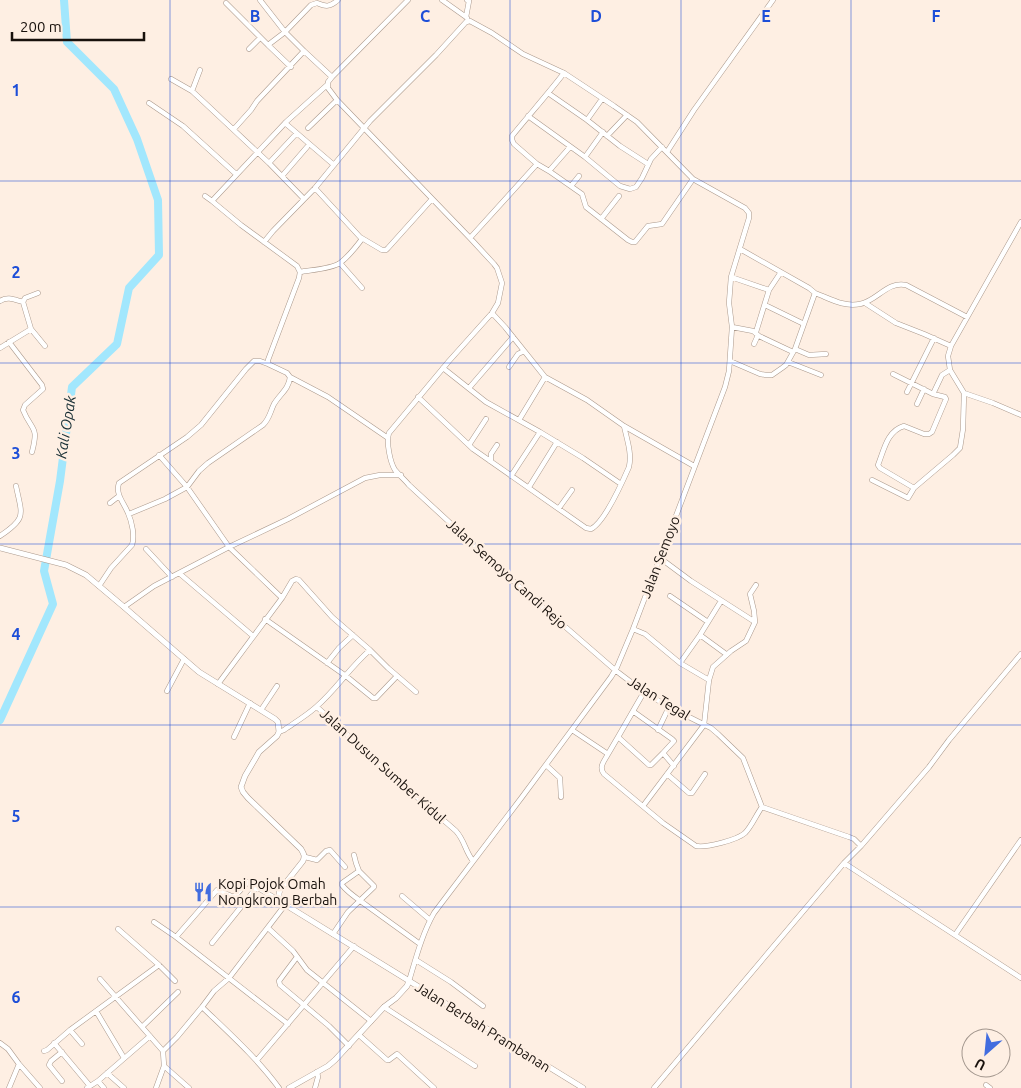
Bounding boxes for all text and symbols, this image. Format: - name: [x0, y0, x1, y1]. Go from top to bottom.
- text: B: [250, 7, 260, 25]
- text: C: [420, 7, 430, 25]
- text: D: [590, 7, 602, 25]
- text: E: [761, 7, 771, 25]
- text: F: [932, 7, 941, 25]
- scale bar: [12, 10, 145, 42]
- text: 200 m: [20, 18, 62, 35]
- text: 1: [11, 81, 21, 99]
- text: 2: [11, 263, 21, 281]
- water label: Kali Opak: [52, 394, 79, 460]
- text: 3: [11, 444, 21, 462]
- street label: Jalan Semoyo: [637, 514, 683, 600]
- street label: Jalan Semoyo Candi Rejo: [444, 516, 570, 632]
- text: 4: [11, 625, 21, 643]
- street label: Jalan Tegal: [625, 673, 693, 723]
- street label: Jalan Dusun Sumber Kidul: [317, 705, 449, 827]
- text: 5: [11, 807, 21, 825]
- place label: Kopi Pojok Omah Nongkrong Berbah: [218, 876, 337, 908]
- restaurant icon: Kopi Pojok Omah Nongkrong Berbah: [192, 881, 214, 903]
- street label: Jalan Berbah Prambanan: [413, 979, 553, 1075]
- text: 6: [11, 988, 21, 1006]
- north arrow: [961, 1028, 1011, 1078]
- text: U: [972, 1055, 988, 1074]

